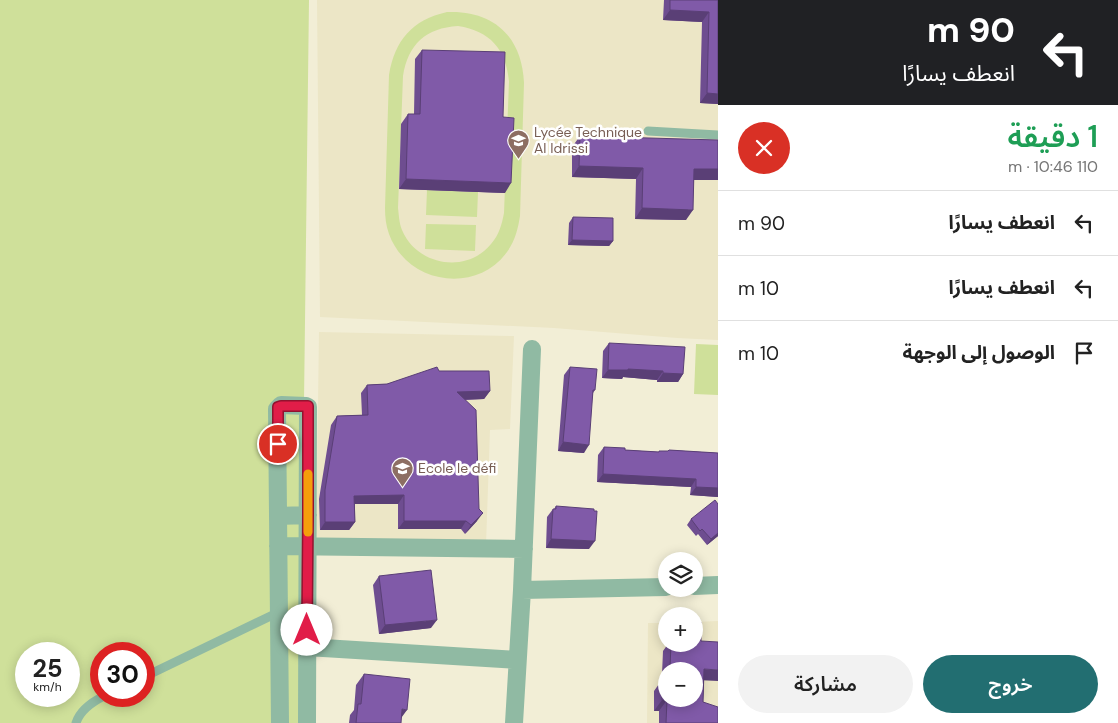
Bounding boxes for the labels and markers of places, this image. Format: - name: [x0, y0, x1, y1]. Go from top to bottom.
- place label: Lycée Technique Al Idrissi: [534, 123, 642, 157]
- school or university icon: Lycée Technique Al Idrissi: [506, 128, 530, 159]
- pin: [257, 423, 299, 465]
- school or university icon: Ecole le défi: [390, 456, 414, 487]
- place label: Ecole le défi: [418, 459, 497, 477]

